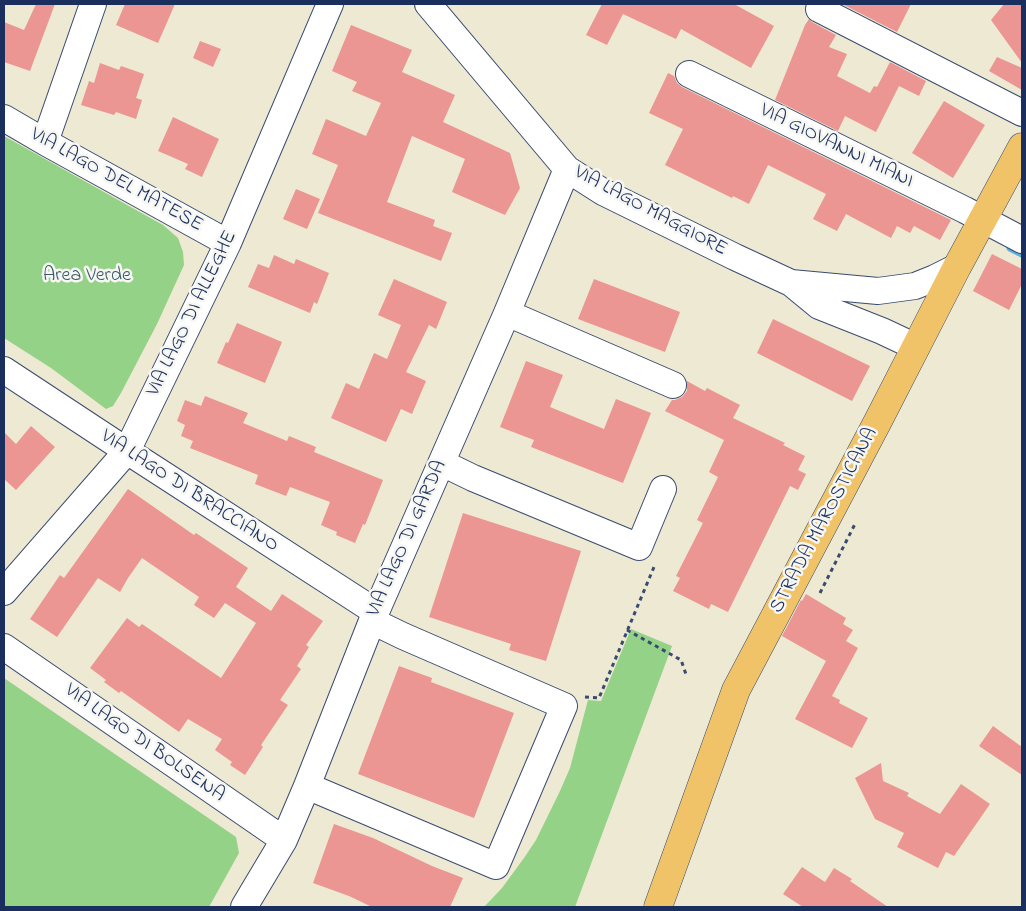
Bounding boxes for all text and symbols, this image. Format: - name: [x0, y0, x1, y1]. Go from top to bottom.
- street label: VIA GIOVANNI MIANI: [755, 99, 917, 195]
- street label: VIA LAGO DEL MATESE: [26, 124, 206, 238]
- street label: VIA LAGO MAGGIORE: [569, 162, 731, 262]
- street label: VIA LAGO DI ALLEGHE: [143, 227, 243, 401]
- park label: Area Verde: [43, 265, 131, 289]
- street label: STRADA MAROSTICANA: [766, 424, 884, 618]
- street label: VIA LAGO DI BRACCIANO: [95, 425, 283, 559]
- street label: VIA LAGO DI GARDA: [363, 457, 453, 621]
- street label: VIA LAGO DI BOLSENA: [59, 680, 229, 808]

